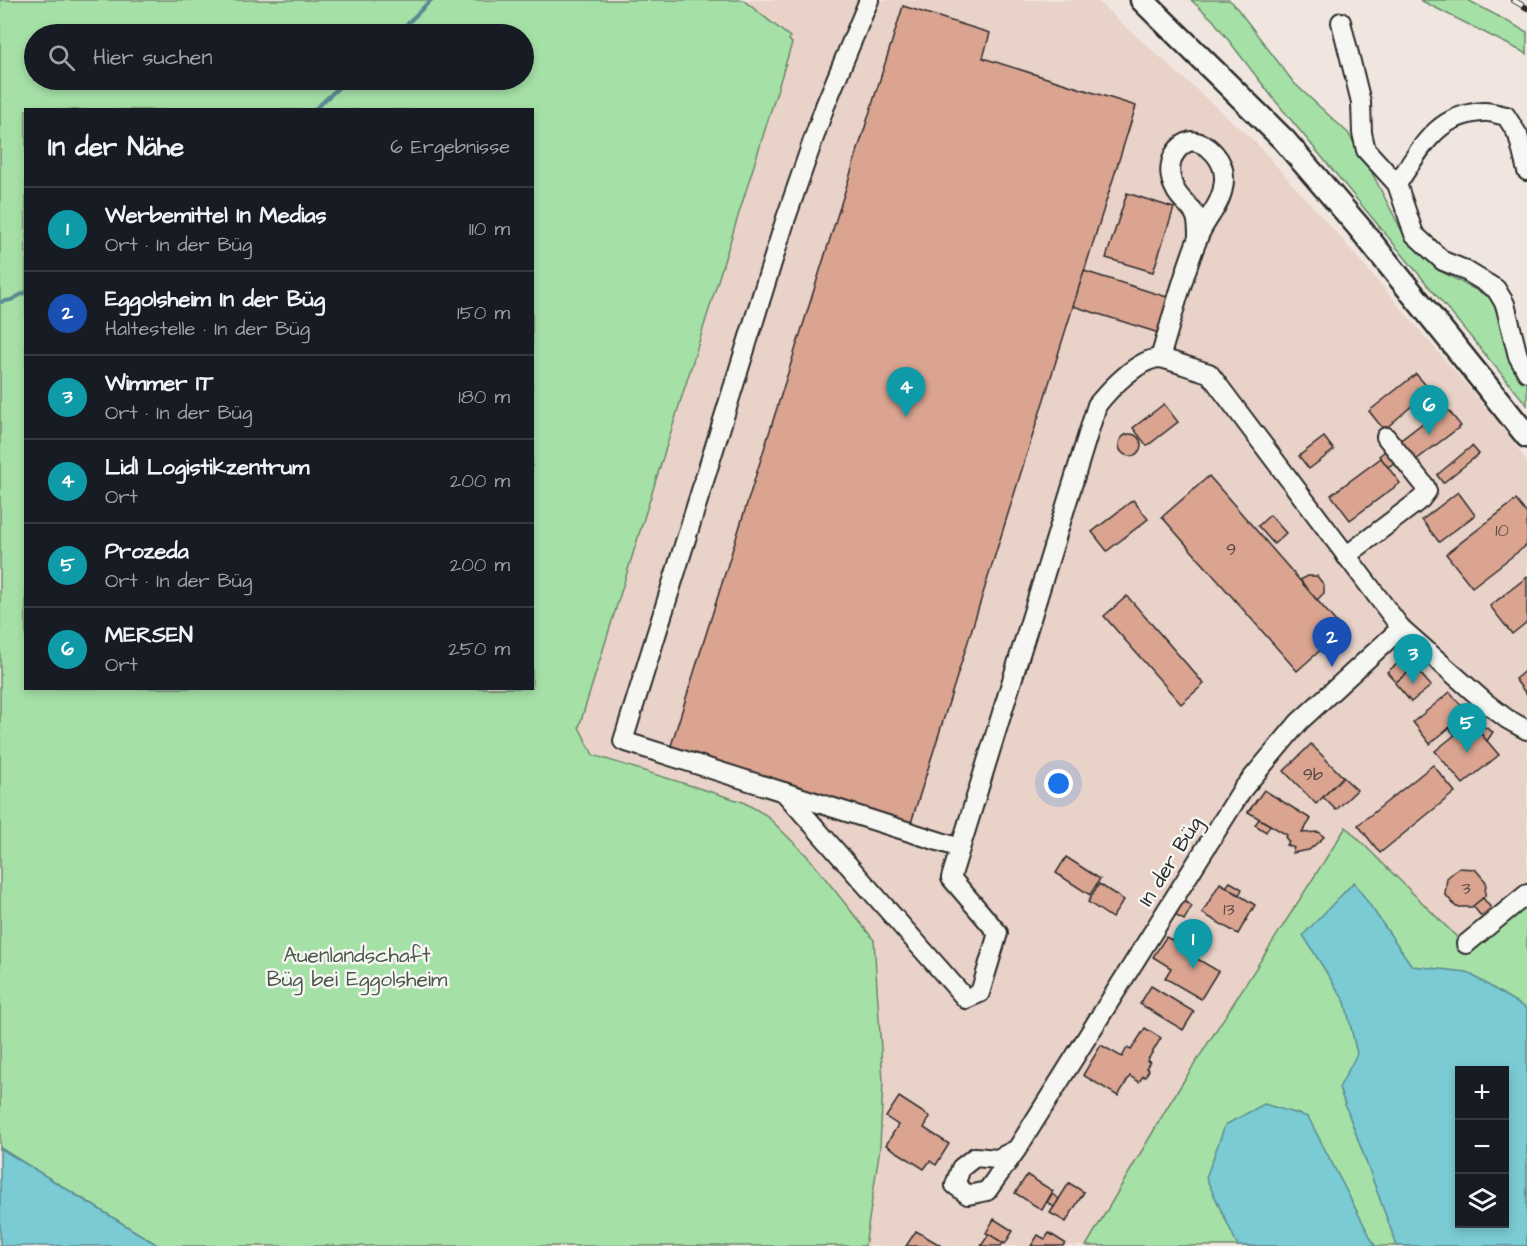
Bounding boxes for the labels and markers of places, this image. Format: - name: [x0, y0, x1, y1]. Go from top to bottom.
- pin: 4: [886, 368, 926, 417]
- pin: 6: [1410, 386, 1448, 435]
- pin: 2: [1312, 618, 1352, 667]
- pin: 3: [1394, 634, 1432, 684]
- pin: 5: [1448, 704, 1486, 753]
- pin: 1: [1174, 920, 1212, 969]

